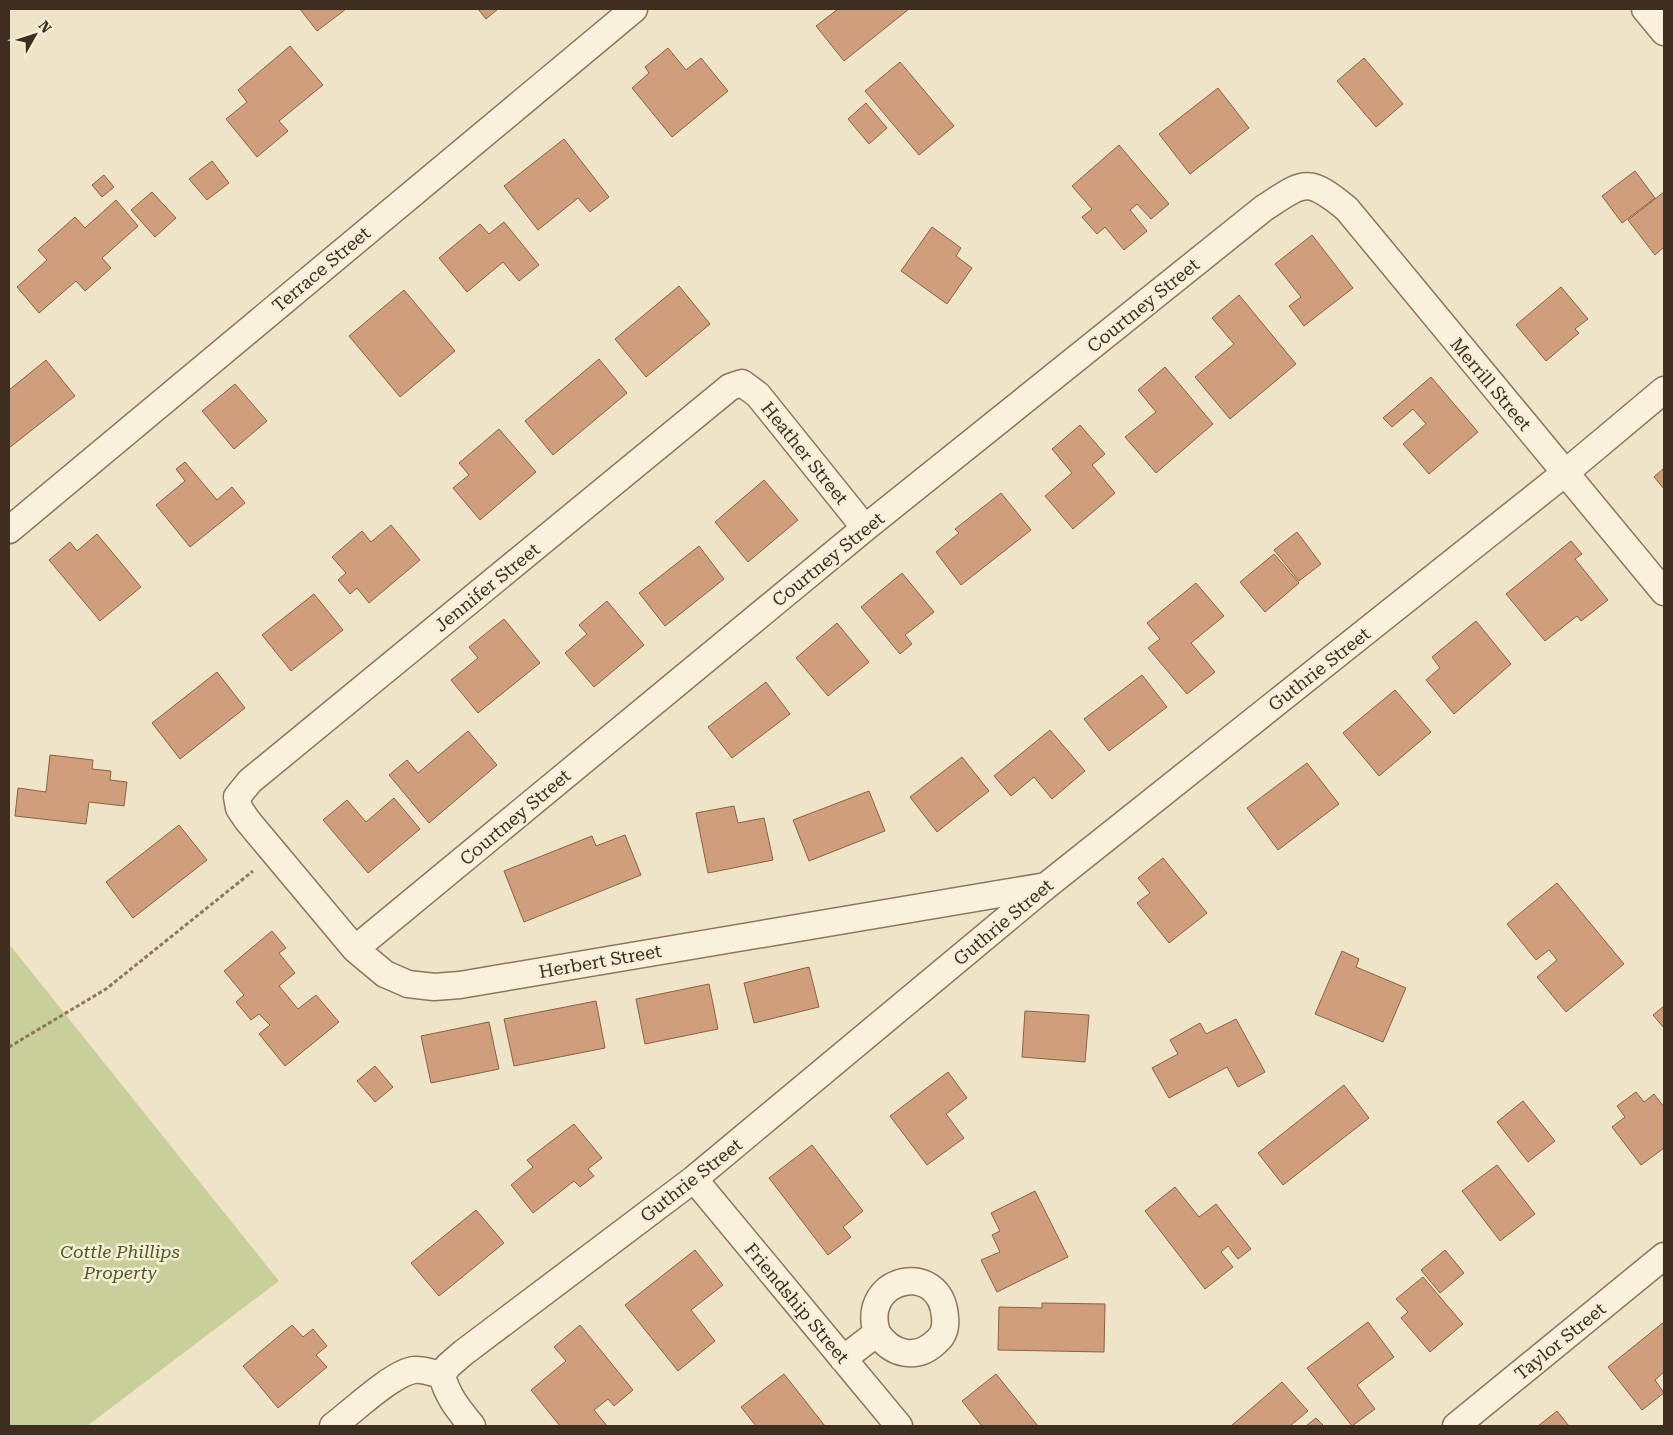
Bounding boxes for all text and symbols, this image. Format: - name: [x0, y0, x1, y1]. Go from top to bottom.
- north arrow: [10, 10, 60, 60]
- text: N: [35, 18, 55, 36]
- street label: Terrace Street: [268, 222, 374, 316]
- street label: Courtney Street: [1083, 253, 1203, 357]
- street label: Merrill Street: [1446, 333, 1536, 435]
- street label: Heather Street: [757, 397, 853, 509]
- street label: Courtney Street: [768, 507, 888, 611]
- street label: Jennifer Street: [430, 538, 544, 636]
- street label: Guthrie Street: [1264, 623, 1374, 715]
- street label: Courtney Street: [455, 764, 575, 869]
- street label: Guthrie Street: [949, 874, 1057, 970]
- street label: Herbert Street: [537, 940, 663, 982]
- street label: Guthrie Street: [636, 1134, 746, 1226]
- street label: Friendship Street: [741, 1239, 854, 1368]
- park label: Cottle Phillips Property: [60, 1241, 180, 1283]
- street label: Taylor Street: [1510, 1298, 1610, 1384]

